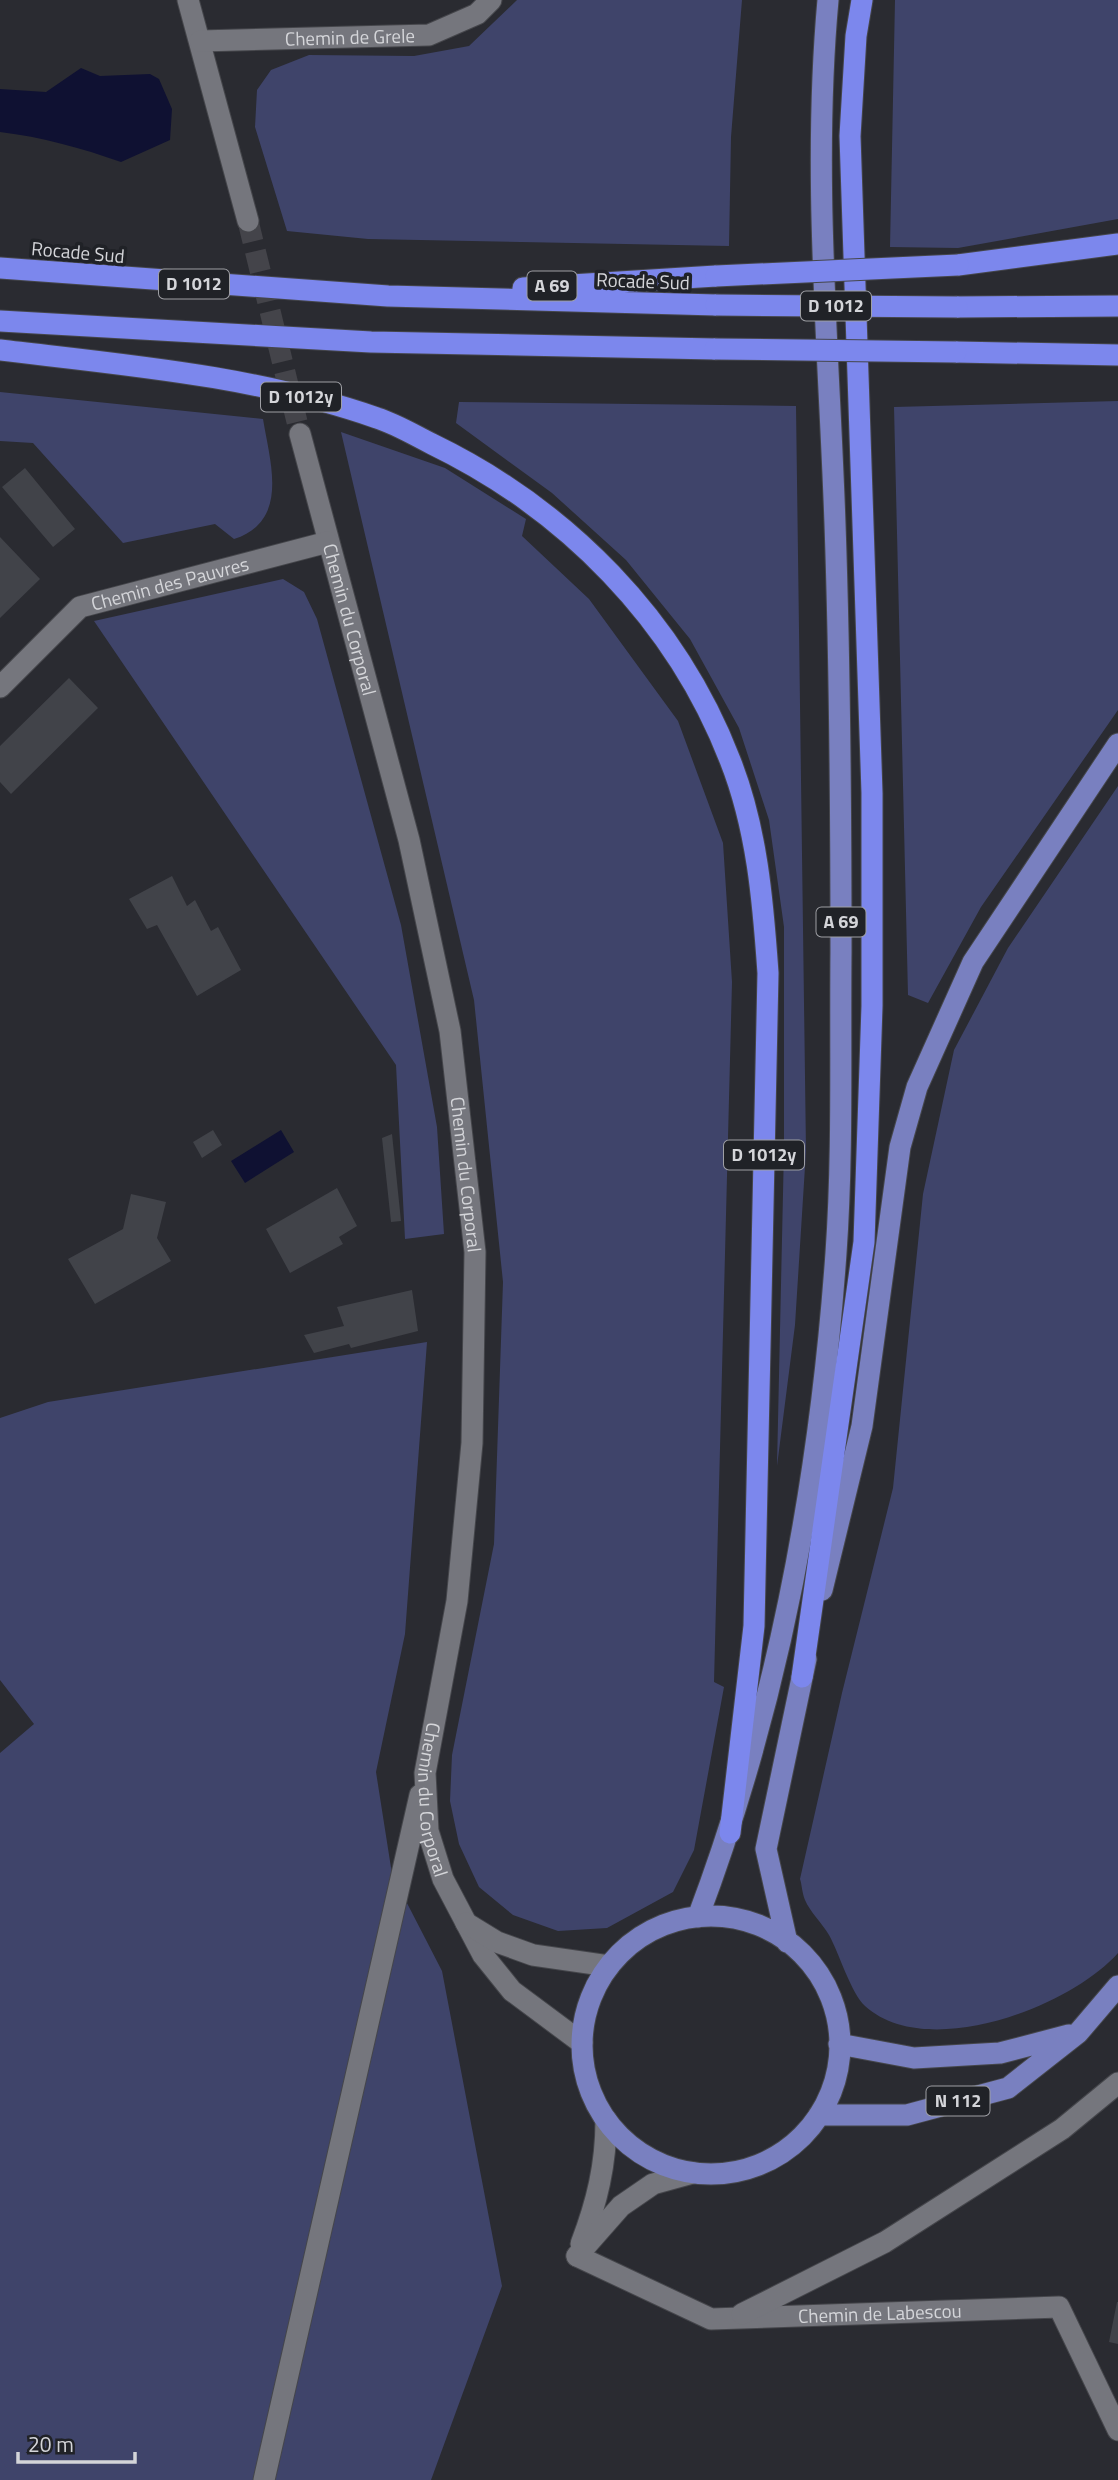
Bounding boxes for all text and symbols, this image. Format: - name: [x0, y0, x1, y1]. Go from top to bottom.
- street label: Chemin de Grele: [284, 20, 415, 53]
- street label: Rocade Sud: [30, 233, 126, 270]
- street label: Rocade Sud: [596, 264, 690, 297]
- road number: D 1012: [159, 270, 229, 298]
- road number: A 69: [528, 272, 576, 300]
- road number: D 1012: [801, 292, 871, 320]
- road number: D 1012y: [261, 382, 341, 412]
- street label: Chemin du Corporal: [316, 540, 385, 699]
- street label: Chemin des Pauvres: [88, 548, 252, 618]
- road number: A 69: [816, 908, 866, 937]
- street label: Chemin du Corporal: [444, 1095, 490, 1254]
- road number: D 1012y: [724, 1140, 804, 1170]
- street label: Chemin du Corporal: [411, 1720, 456, 1880]
- road number: N 112: [926, 2087, 990, 2116]
- street label: Chemin de Labescou: [797, 2295, 962, 2330]
- scale bar: [18, 2420, 135, 2464]
- text: 20 m: [28, 2428, 74, 2460]

